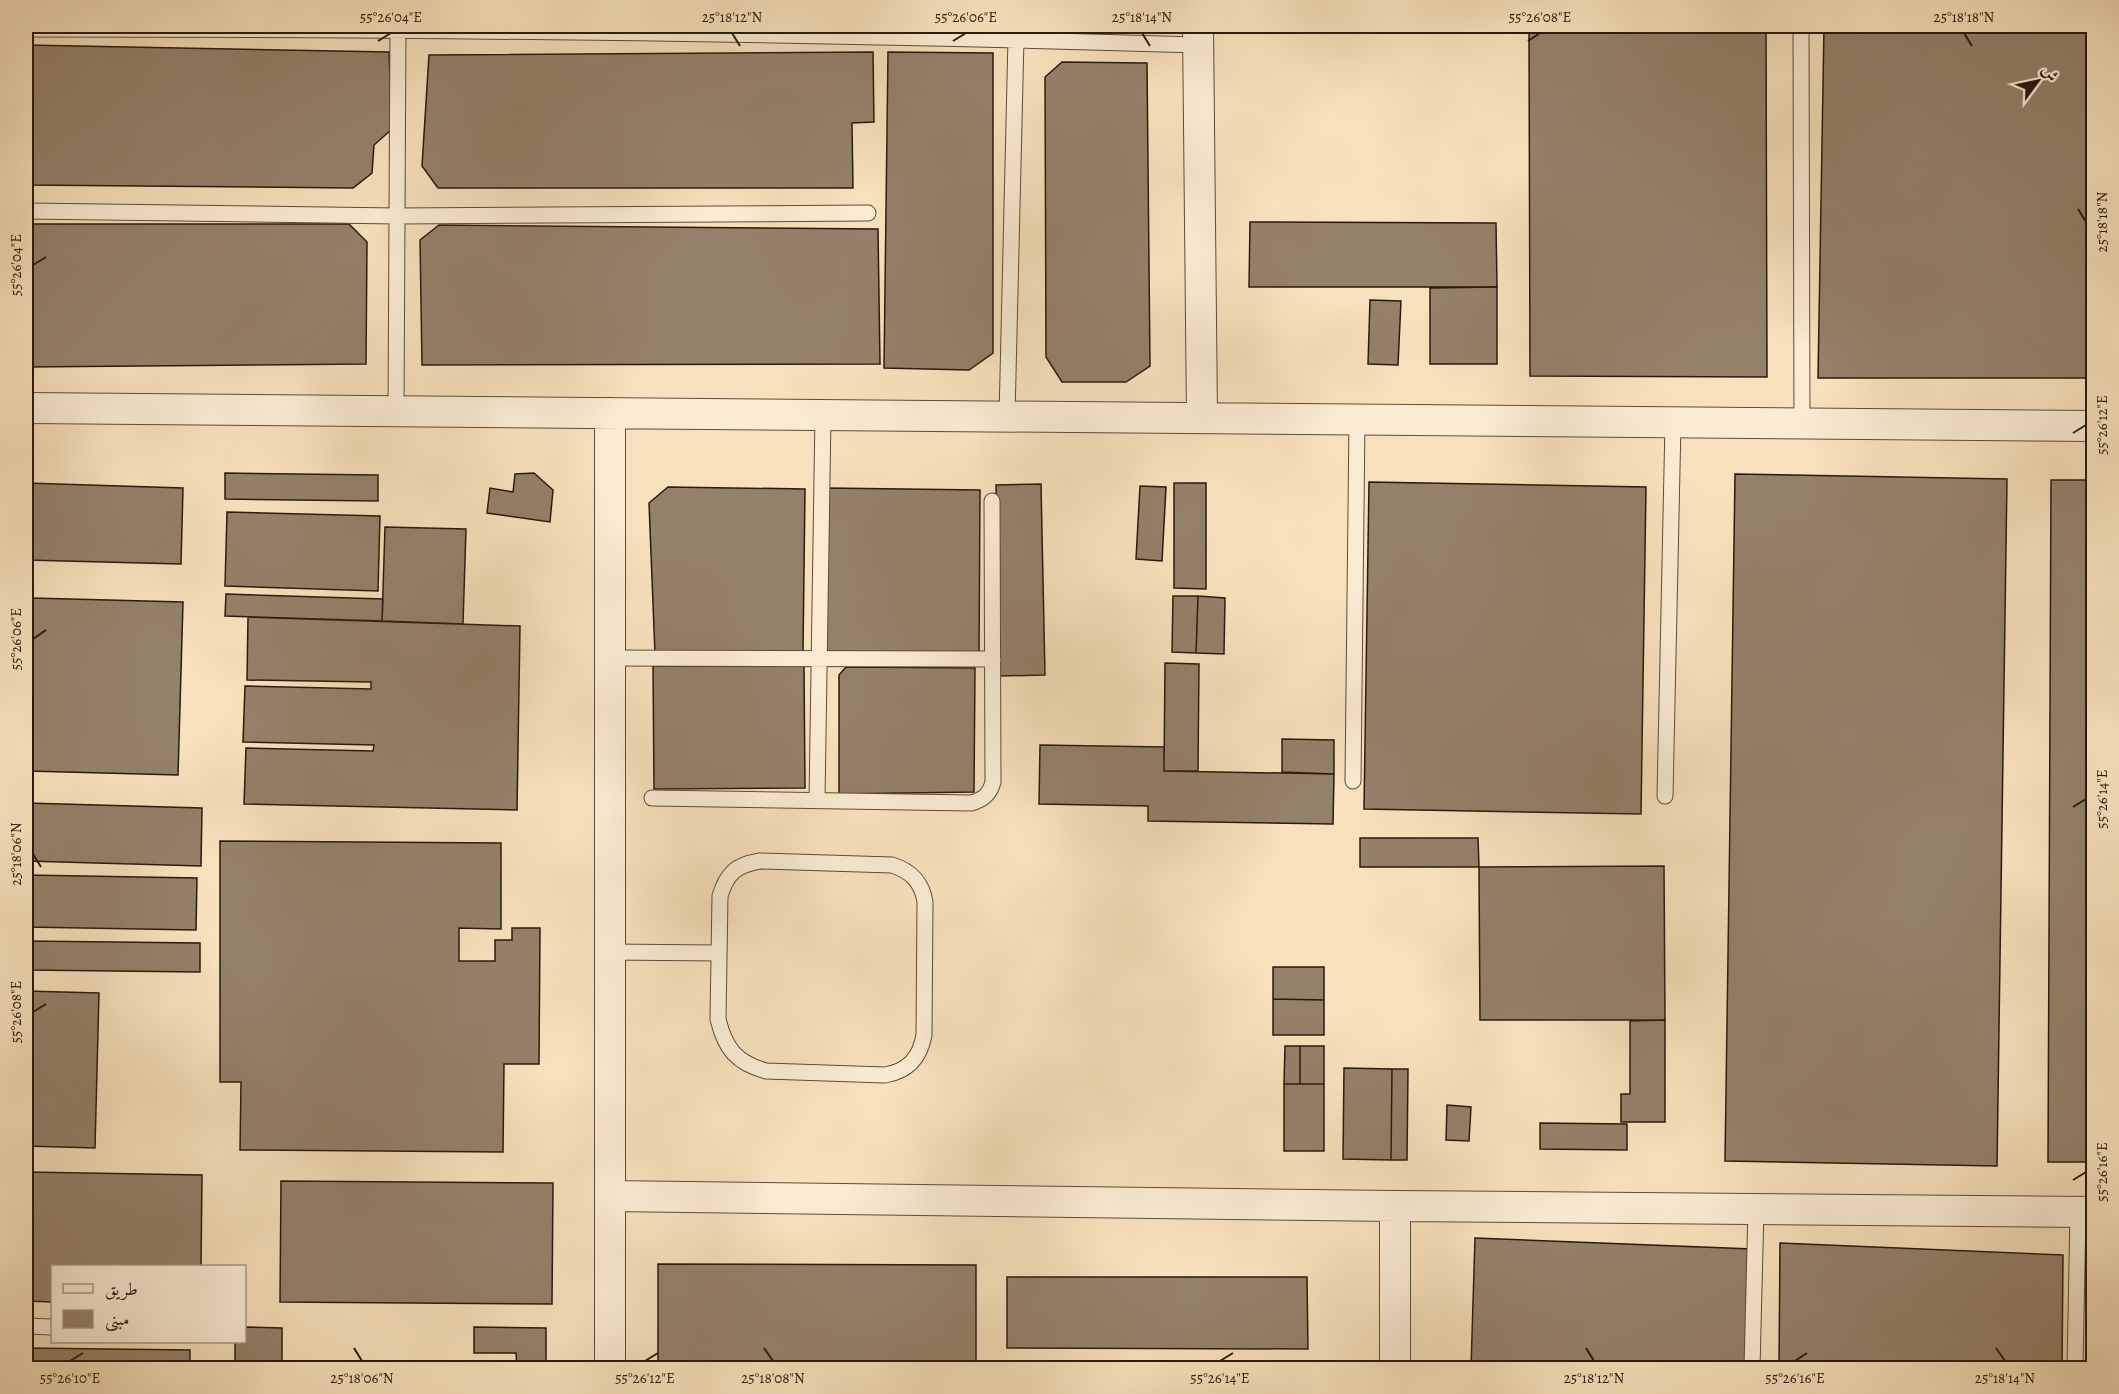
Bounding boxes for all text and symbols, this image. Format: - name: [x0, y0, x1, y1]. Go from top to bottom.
- text: 55°26'04"E: [360, 7, 422, 27]
- text: 25°18'12"N: [702, 7, 763, 27]
- text: 55°26'06"E: [935, 7, 997, 27]
- text: 25°18'14"N: [1112, 7, 1172, 27]
- text: 55°26'08"E: [1509, 7, 1571, 27]
- text: 25°18'18"N: [1934, 7, 1995, 27]
- north arrow: [2008, 51, 2068, 111]
- text: ش: [2036, 61, 2063, 86]
- text: 25°18'18"N: [2092, 191, 2112, 252]
- text: 55°26'04"E: [6, 234, 26, 296]
- text: 55°26'12"E: [2092, 395, 2112, 455]
- text: 55°26'06"E: [6, 608, 26, 670]
- text: 55°26'14"E: [2092, 769, 2112, 829]
- text: 25°18'06"N: [6, 822, 26, 886]
- text: 55°26'08"E: [6, 981, 26, 1043]
- text: 55°26'16"E: [2092, 1142, 2112, 1202]
- legend: [51, 1265, 246, 1343]
- text: طريق: [105, 1277, 138, 1301]
- text: مبنى: [105, 1307, 130, 1332]
- text: 55°26'10"E: [40, 1368, 100, 1388]
- text: 25°18'06"N: [330, 1368, 394, 1388]
- text: 55°26'12"E: [615, 1368, 675, 1388]
- text: 25°18'08"N: [741, 1368, 805, 1388]
- text: 55°26'14"E: [1190, 1368, 1250, 1388]
- text: 25°18'12"N: [1564, 1368, 1625, 1388]
- text: 55°26'16"E: [1765, 1368, 1825, 1388]
- text: 25°18'14"N: [1975, 1368, 2035, 1388]

